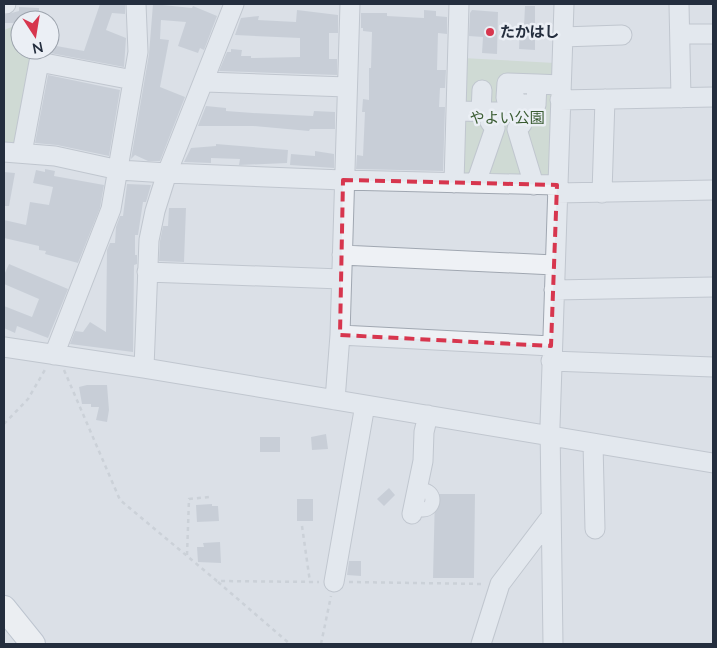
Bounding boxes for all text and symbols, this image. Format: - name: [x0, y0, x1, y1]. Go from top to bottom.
- north arrow: [10, 10, 60, 60]
- place label: たかはし: [500, 22, 559, 40]
- marker: たかはし: [484, 26, 496, 38]
- text: N: [31, 39, 45, 58]
- park label: やよい公園: [469, 108, 545, 126]

